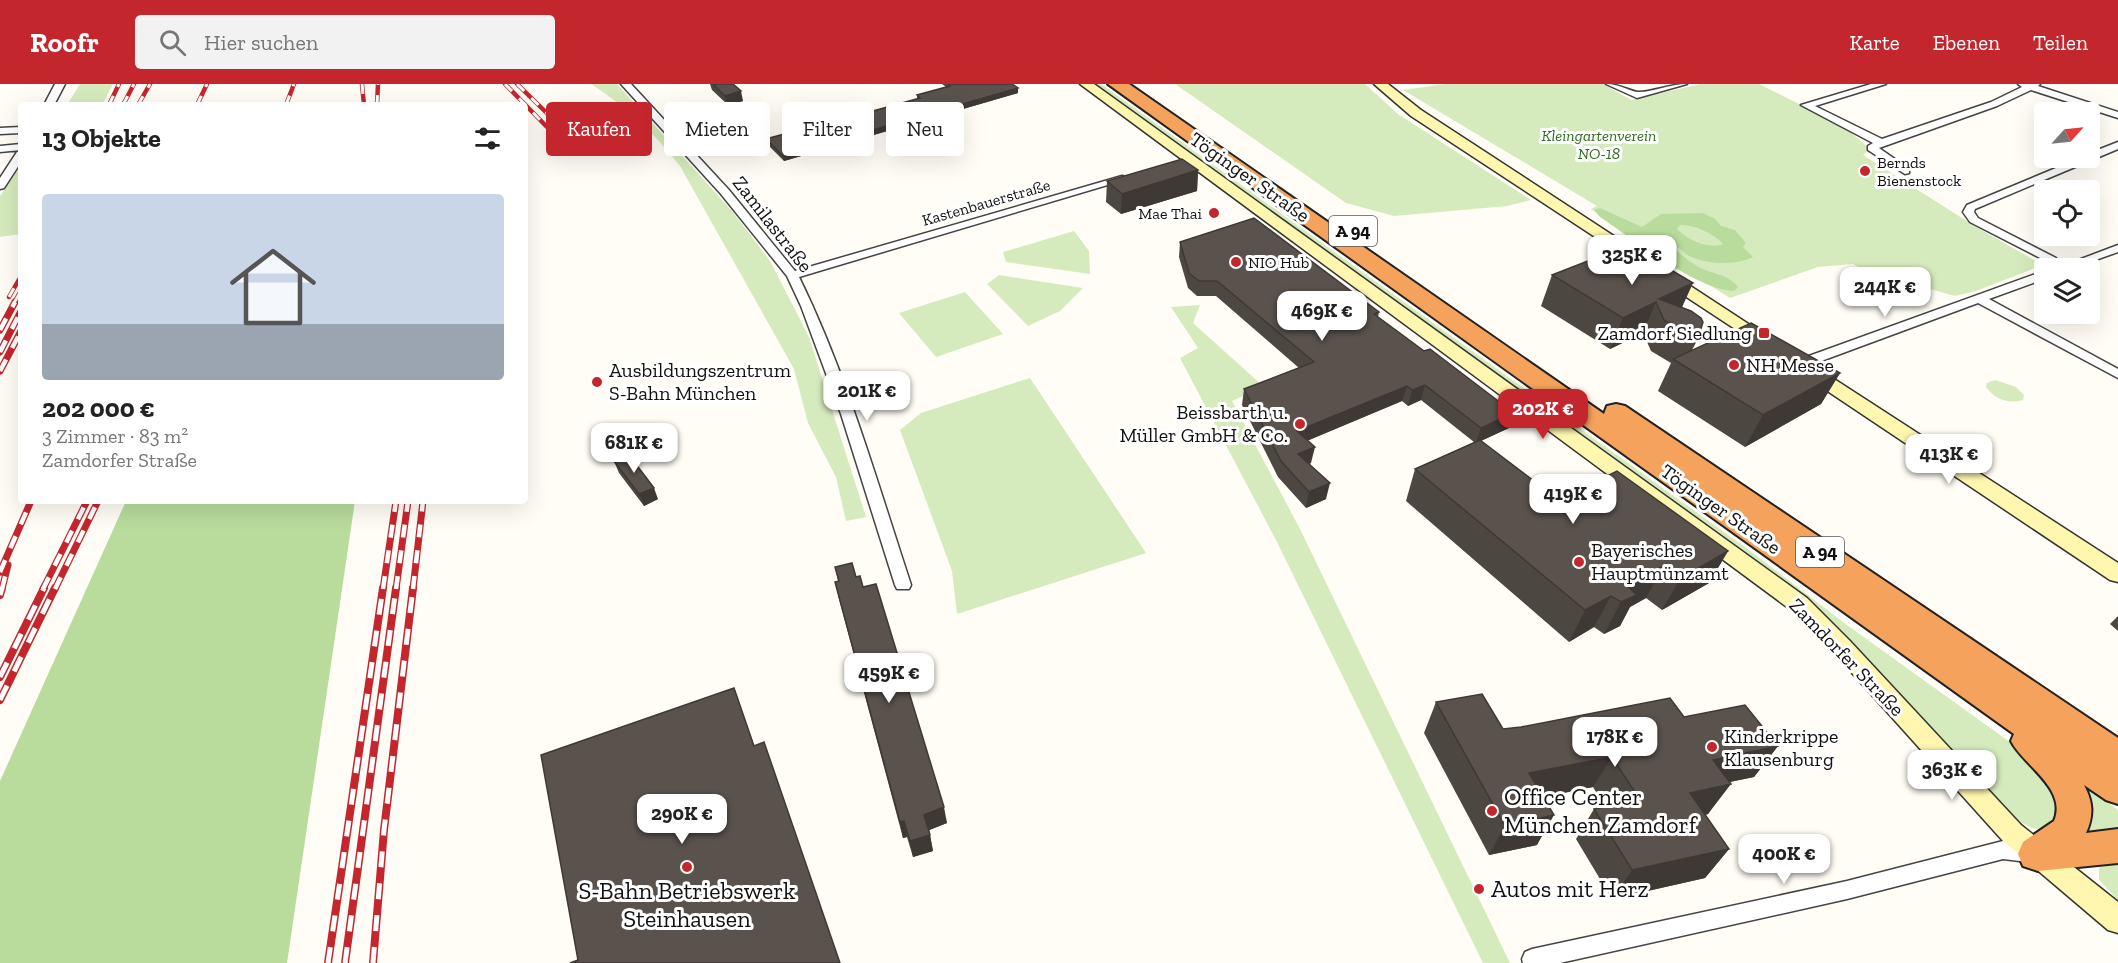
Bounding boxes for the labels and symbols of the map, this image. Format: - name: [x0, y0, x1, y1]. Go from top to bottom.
- north arrow: [2034, 102, 2100, 168]
- park label: Kleingartenverein NO-18: [1542, 126, 1656, 163]
- street label: Töginger Straße: [1185, 127, 1315, 227]
- place label: Bernds Bienenstock: [1877, 153, 1962, 190]
- marker: Bernds Bienenstock: [1858, 164, 1872, 178]
- street label: Zamilastraße: [728, 171, 818, 277]
- street label: Kastenbauerstraße: [920, 175, 1052, 230]
- place label: Mae Thai: [1138, 204, 1203, 223]
- marker: Mae Thai: [1207, 206, 1221, 220]
- road number: A 94: [1329, 216, 1377, 246]
- pin: 325K €: [1583, 235, 1681, 286]
- place label: NIO Hub: [1248, 253, 1309, 272]
- marker: NIO Hub: [1229, 255, 1243, 269]
- pin: 244K €: [1836, 267, 1934, 318]
- pin: 469K €: [1273, 291, 1371, 342]
- place label: Zamdorf Siedlung: [1597, 321, 1752, 345]
- marker: Zamdorf Siedlung: [1757, 326, 1771, 340]
- place label: NH Messe: [1746, 353, 1834, 377]
- place label: Ausbildungszentrum S-Bahn München: [609, 358, 792, 405]
- marker: NH Messe: [1727, 358, 1741, 372]
- pin: 201K €: [818, 371, 916, 422]
- marker: Ausbildungszentrum S-Bahn München: [590, 375, 604, 389]
- pin: 202K €: [1494, 389, 1592, 440]
- place label: Beissbarth u. Müller GmbH & Co.: [1120, 400, 1288, 447]
- marker: Beissbarth u. Müller GmbH & Co.: [1293, 417, 1307, 431]
- pin: 681K €: [585, 423, 683, 474]
- pin: 413K €: [1900, 434, 1998, 485]
- street label: Töginger Straße: [1656, 459, 1786, 559]
- pin: 419K €: [1524, 474, 1622, 525]
- road number: A 94: [1796, 537, 1844, 567]
- place label: Bayerisches Hauptmünzamt: [1591, 538, 1729, 585]
- marker: Bayerisches Hauptmünzamt: [1572, 555, 1586, 569]
- street label: Zamdorfer Straße: [1785, 593, 1909, 721]
- pin: 459K €: [840, 653, 938, 704]
- pin: 178K €: [1566, 717, 1664, 768]
- place label: Kinderkrippe Klausenburg: [1724, 724, 1838, 771]
- marker: Kinderkrippe Klausenburg: [1705, 740, 1719, 754]
- pin: 363K €: [1903, 750, 2001, 801]
- place label: Office Center München Zamdorf: [1504, 782, 1699, 839]
- pin: 290K €: [633, 794, 731, 845]
- marker: Office Center München Zamdorf: [1485, 804, 1499, 818]
- pin: 400K €: [1735, 834, 1833, 885]
- marker: S-Bahn Betriebswerk Steinhausen: [680, 860, 694, 874]
- place label: Autos mit Herz: [1491, 874, 1649, 903]
- place label: S-Bahn Betriebswerk Steinhausen: [578, 876, 796, 933]
- marker: Autos mit Herz: [1472, 882, 1486, 896]

